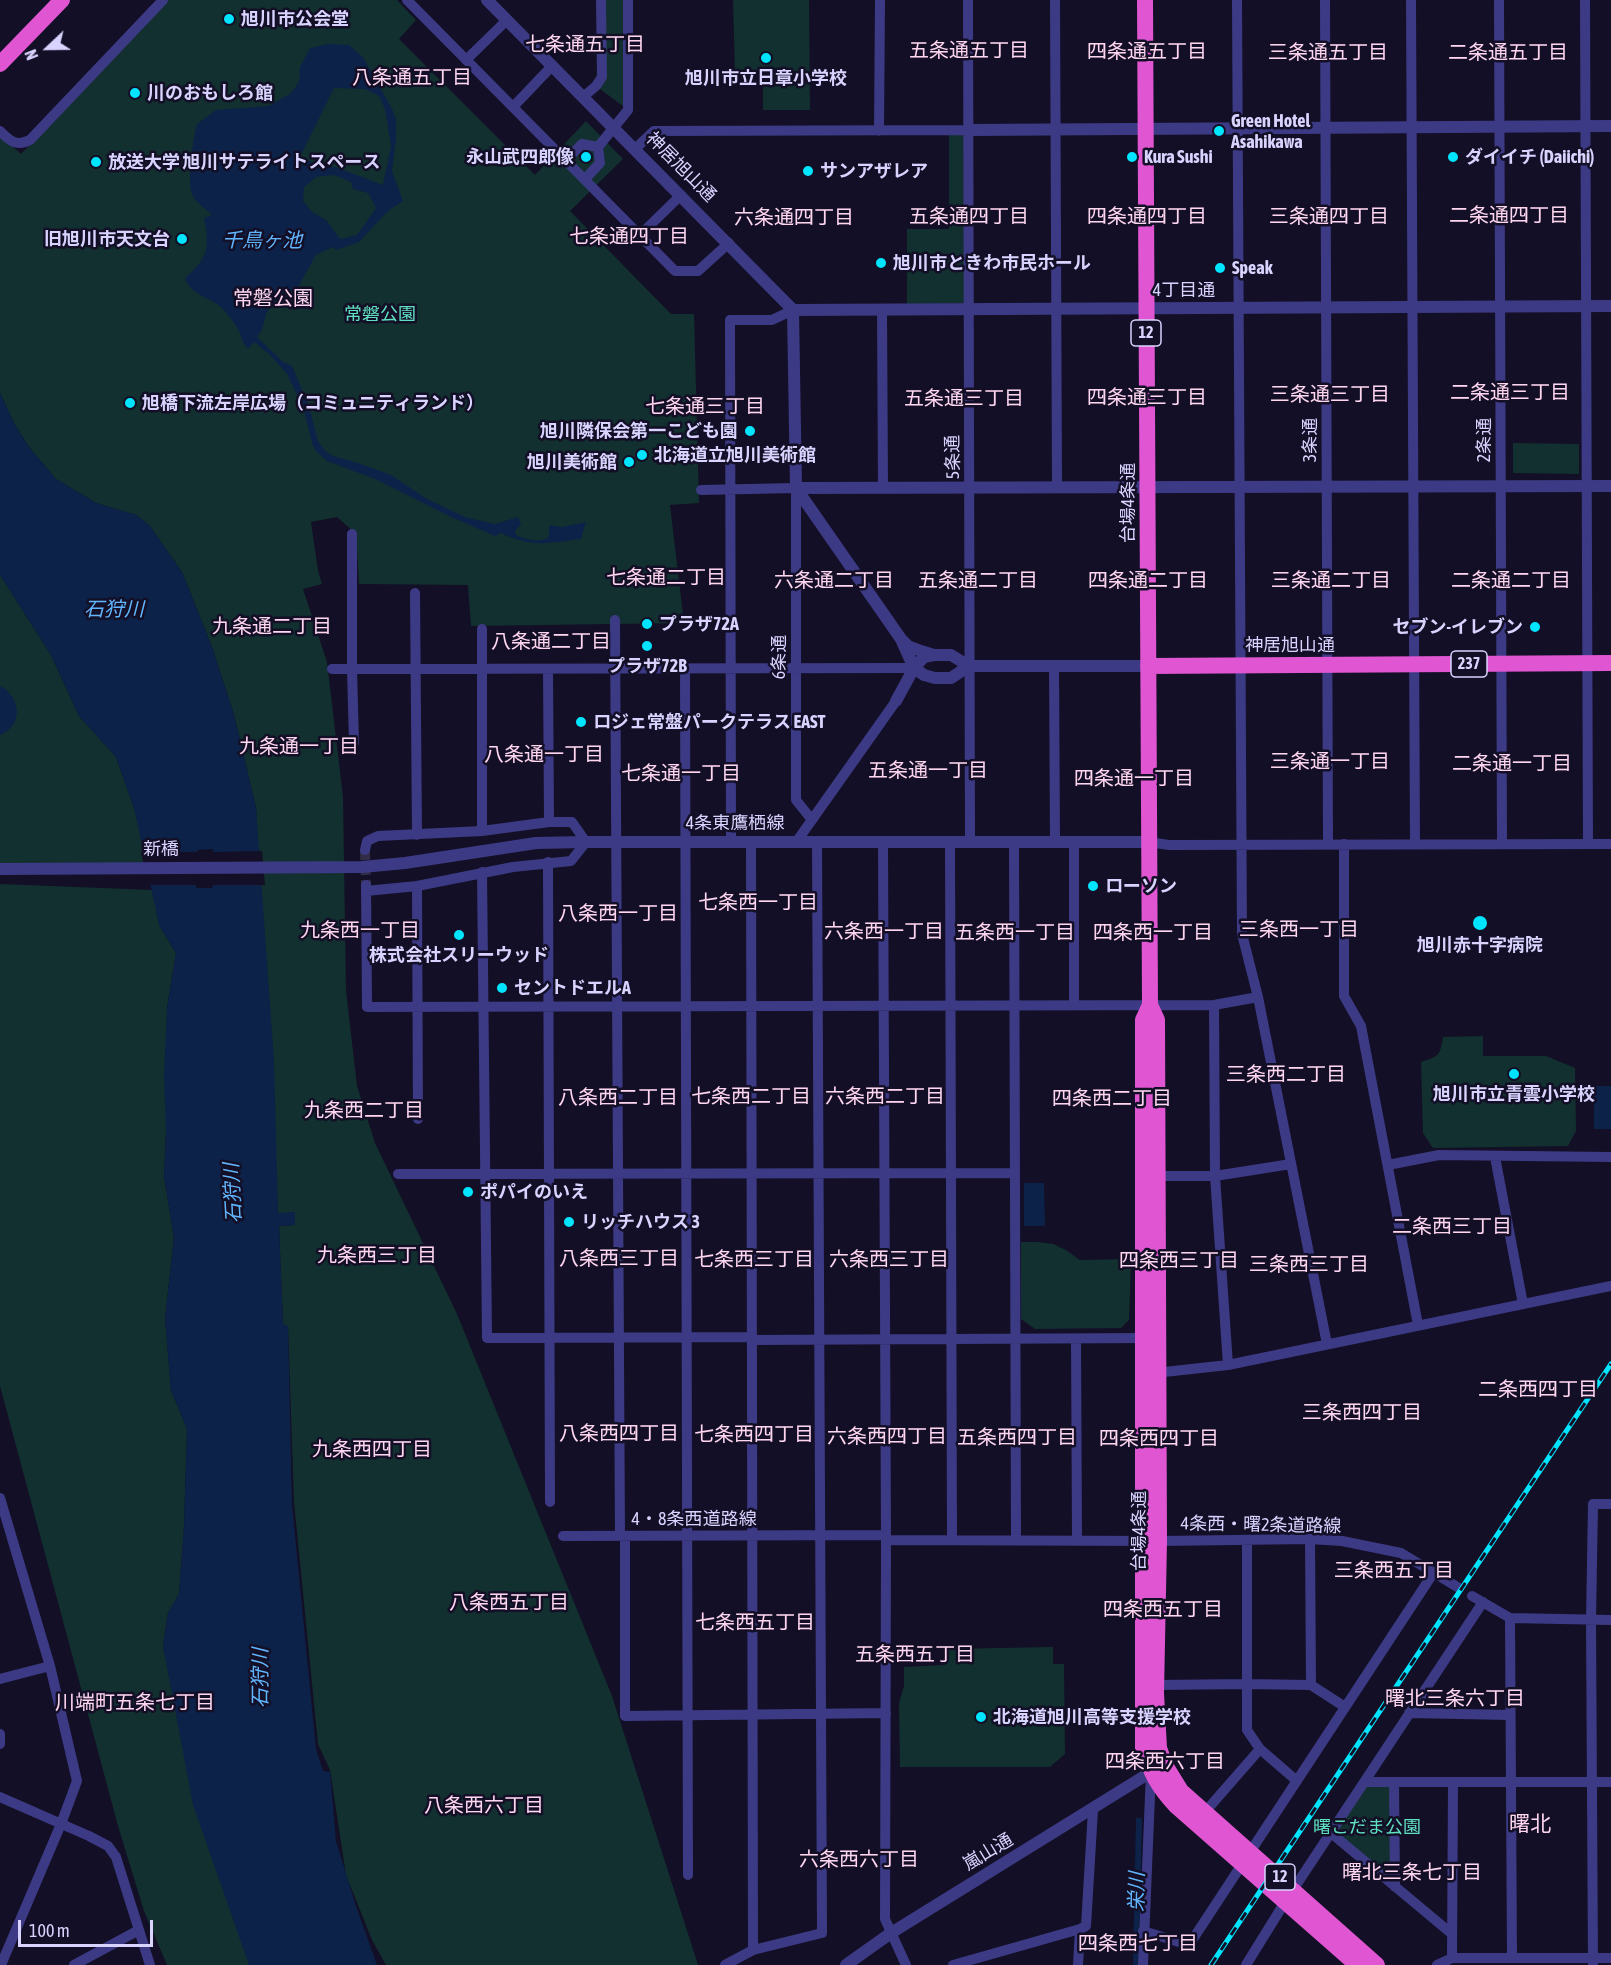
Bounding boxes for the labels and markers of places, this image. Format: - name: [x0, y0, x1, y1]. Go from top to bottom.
- place label: 旭川市公会堂: [241, 8, 349, 30]
- marker: 旭川市公会堂: [222, 12, 236, 26]
- marker: 旭川市立日章小学校: [759, 51, 773, 65]
- place label: 旭川市立日章小学校: [685, 67, 847, 89]
- place label: 川のおもしろ館: [147, 82, 273, 104]
- marker: 川のおもしろ館: [128, 86, 142, 100]
- place label: Green Hotel Asahikawa: [1231, 110, 1310, 152]
- marker: Green Hotel Asahikawa: [1212, 124, 1226, 138]
- place label: 永山武四郎像: [466, 146, 574, 168]
- place label: Kura Sushi: [1144, 146, 1213, 168]
- place label: ダイイチ (Daiichi): [1465, 146, 1594, 168]
- marker: 永山武四郎像: [579, 150, 593, 164]
- marker: Kura Sushi: [1125, 150, 1139, 164]
- marker: ダイイチ (Daiichi): [1446, 150, 1460, 164]
- place label: 放送大学 旭川サテライトスペース: [108, 151, 380, 173]
- marker: 放送大学 旭川サテライトスペース: [89, 155, 103, 169]
- place label: サンアザレア: [820, 160, 928, 182]
- marker: サンアザレア: [801, 164, 815, 178]
- place label: 旧旭川市天文台: [44, 228, 170, 250]
- marker: 旧旭川市天文台: [175, 232, 189, 246]
- place label: 旭川市ときわ市民ホール: [893, 252, 1091, 274]
- marker: 旭川市ときわ市民ホール: [874, 256, 888, 270]
- place label: Speak: [1232, 257, 1273, 279]
- marker: Speak: [1213, 261, 1227, 275]
- place label: 旭橋下流左岸広場（コミュニティランド）: [142, 392, 484, 414]
- marker: 旭橋下流左岸広場（コミュニティランド）: [123, 396, 137, 410]
- place label: 旭川隣保会第一こども園: [540, 420, 738, 442]
- marker: 旭川隣保会第一こども園: [743, 424, 757, 438]
- place label: 北海道立旭川美術館: [654, 444, 816, 466]
- marker: 北海道立旭川美術館: [635, 448, 649, 462]
- place label: 旭川美術館: [527, 451, 617, 473]
- marker: 旭川美術館: [622, 455, 636, 469]
- place label: プラザ72A: [659, 613, 739, 635]
- place label: セブン-イレブン: [1393, 616, 1523, 638]
- marker: プラザ72A: [640, 617, 654, 631]
- marker: セブン-イレブン: [1528, 620, 1542, 634]
- marker: プラザ72B: [640, 639, 654, 653]
- place label: プラザ72B: [607, 655, 687, 677]
- place label: ロジェ常盤パークテラス EAST: [593, 711, 825, 733]
- marker: ロジェ常盤パークテラス EAST: [574, 715, 588, 729]
- place label: ローソン: [1105, 875, 1177, 897]
- marker: ローソン: [1086, 879, 1100, 893]
- marker: 旭川赤十字病院: [1471, 914, 1489, 932]
- marker: 株式会社スリーウッド: [452, 928, 466, 942]
- place label: 旭川赤十字病院: [1417, 934, 1543, 956]
- place label: 株式会社スリーウッド: [369, 944, 549, 966]
- place label: セントドエルA: [514, 977, 631, 999]
- marker: セントドエルA: [495, 981, 509, 995]
- marker: 旭川市立青雲小学校: [1507, 1067, 1521, 1081]
- place label: 旭川市立青雲小学校: [1433, 1083, 1595, 1105]
- place label: ポパイのいえ: [480, 1181, 588, 1203]
- marker: ポパイのいえ: [461, 1185, 475, 1199]
- place label: リッチハウス 3: [581, 1211, 700, 1233]
- marker: リッチハウス 3: [562, 1215, 576, 1229]
- place label: 北海道旭川高等支援学校: [993, 1706, 1191, 1728]
- marker: 北海道旭川高等支援学校: [974, 1710, 988, 1724]

